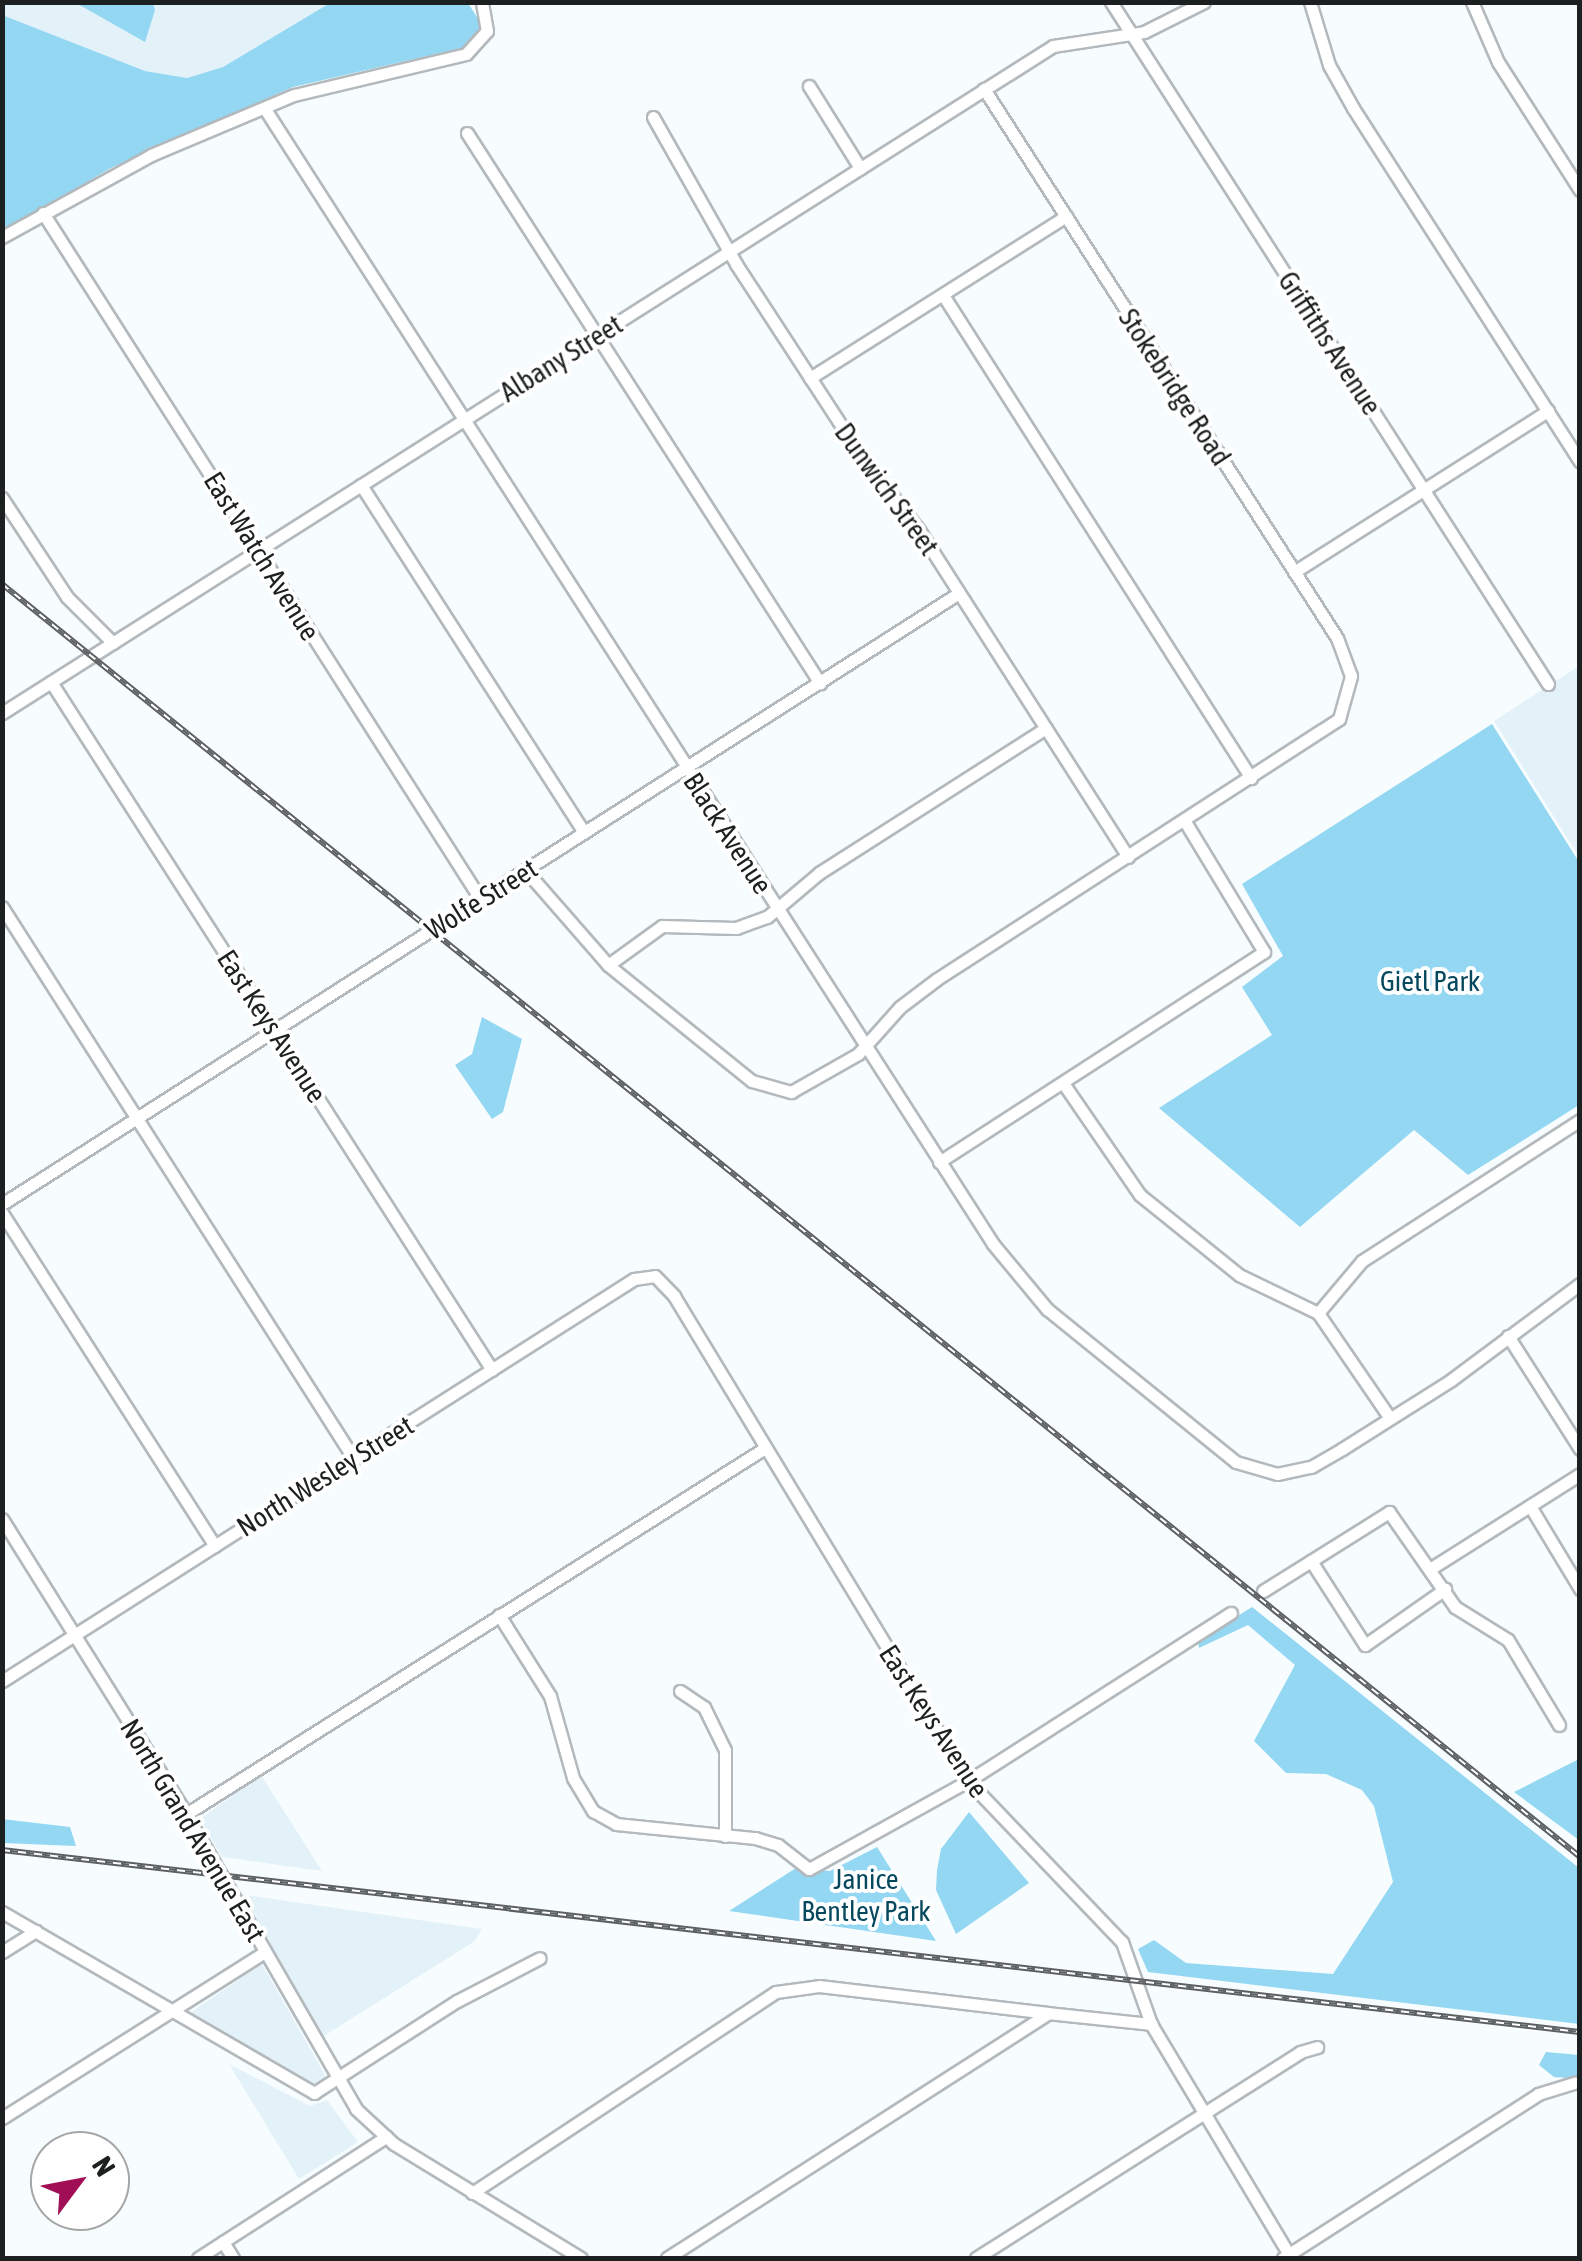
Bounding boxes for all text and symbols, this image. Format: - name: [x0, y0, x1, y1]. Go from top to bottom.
- street label: Griffiths Avenue: [1271, 265, 1389, 421]
- street label: Stokebridge Road: [1112, 302, 1238, 472]
- street label: Albany Street: [494, 307, 628, 409]
- street label: Dunwich Street: [828, 416, 946, 562]
- street label: East Watch Avenue: [197, 466, 327, 646]
- street label: Black Avenue: [676, 766, 780, 900]
- street label: Wolfe Street: [419, 851, 543, 947]
- street label: East Keys Avenue: [210, 943, 334, 1109]
- park label: Gietl Park: [1380, 964, 1480, 998]
- street label: North Wesley Street: [231, 1408, 419, 1544]
- street label: East Keys Avenue: [872, 1638, 996, 1804]
- street label: North Grand Avenue East: [113, 1713, 273, 1947]
- park label: Janice Bentley Park: [801, 1862, 931, 1928]
- north arrow: [30, 2131, 130, 2231]
- text: N: [86, 2151, 122, 2182]

